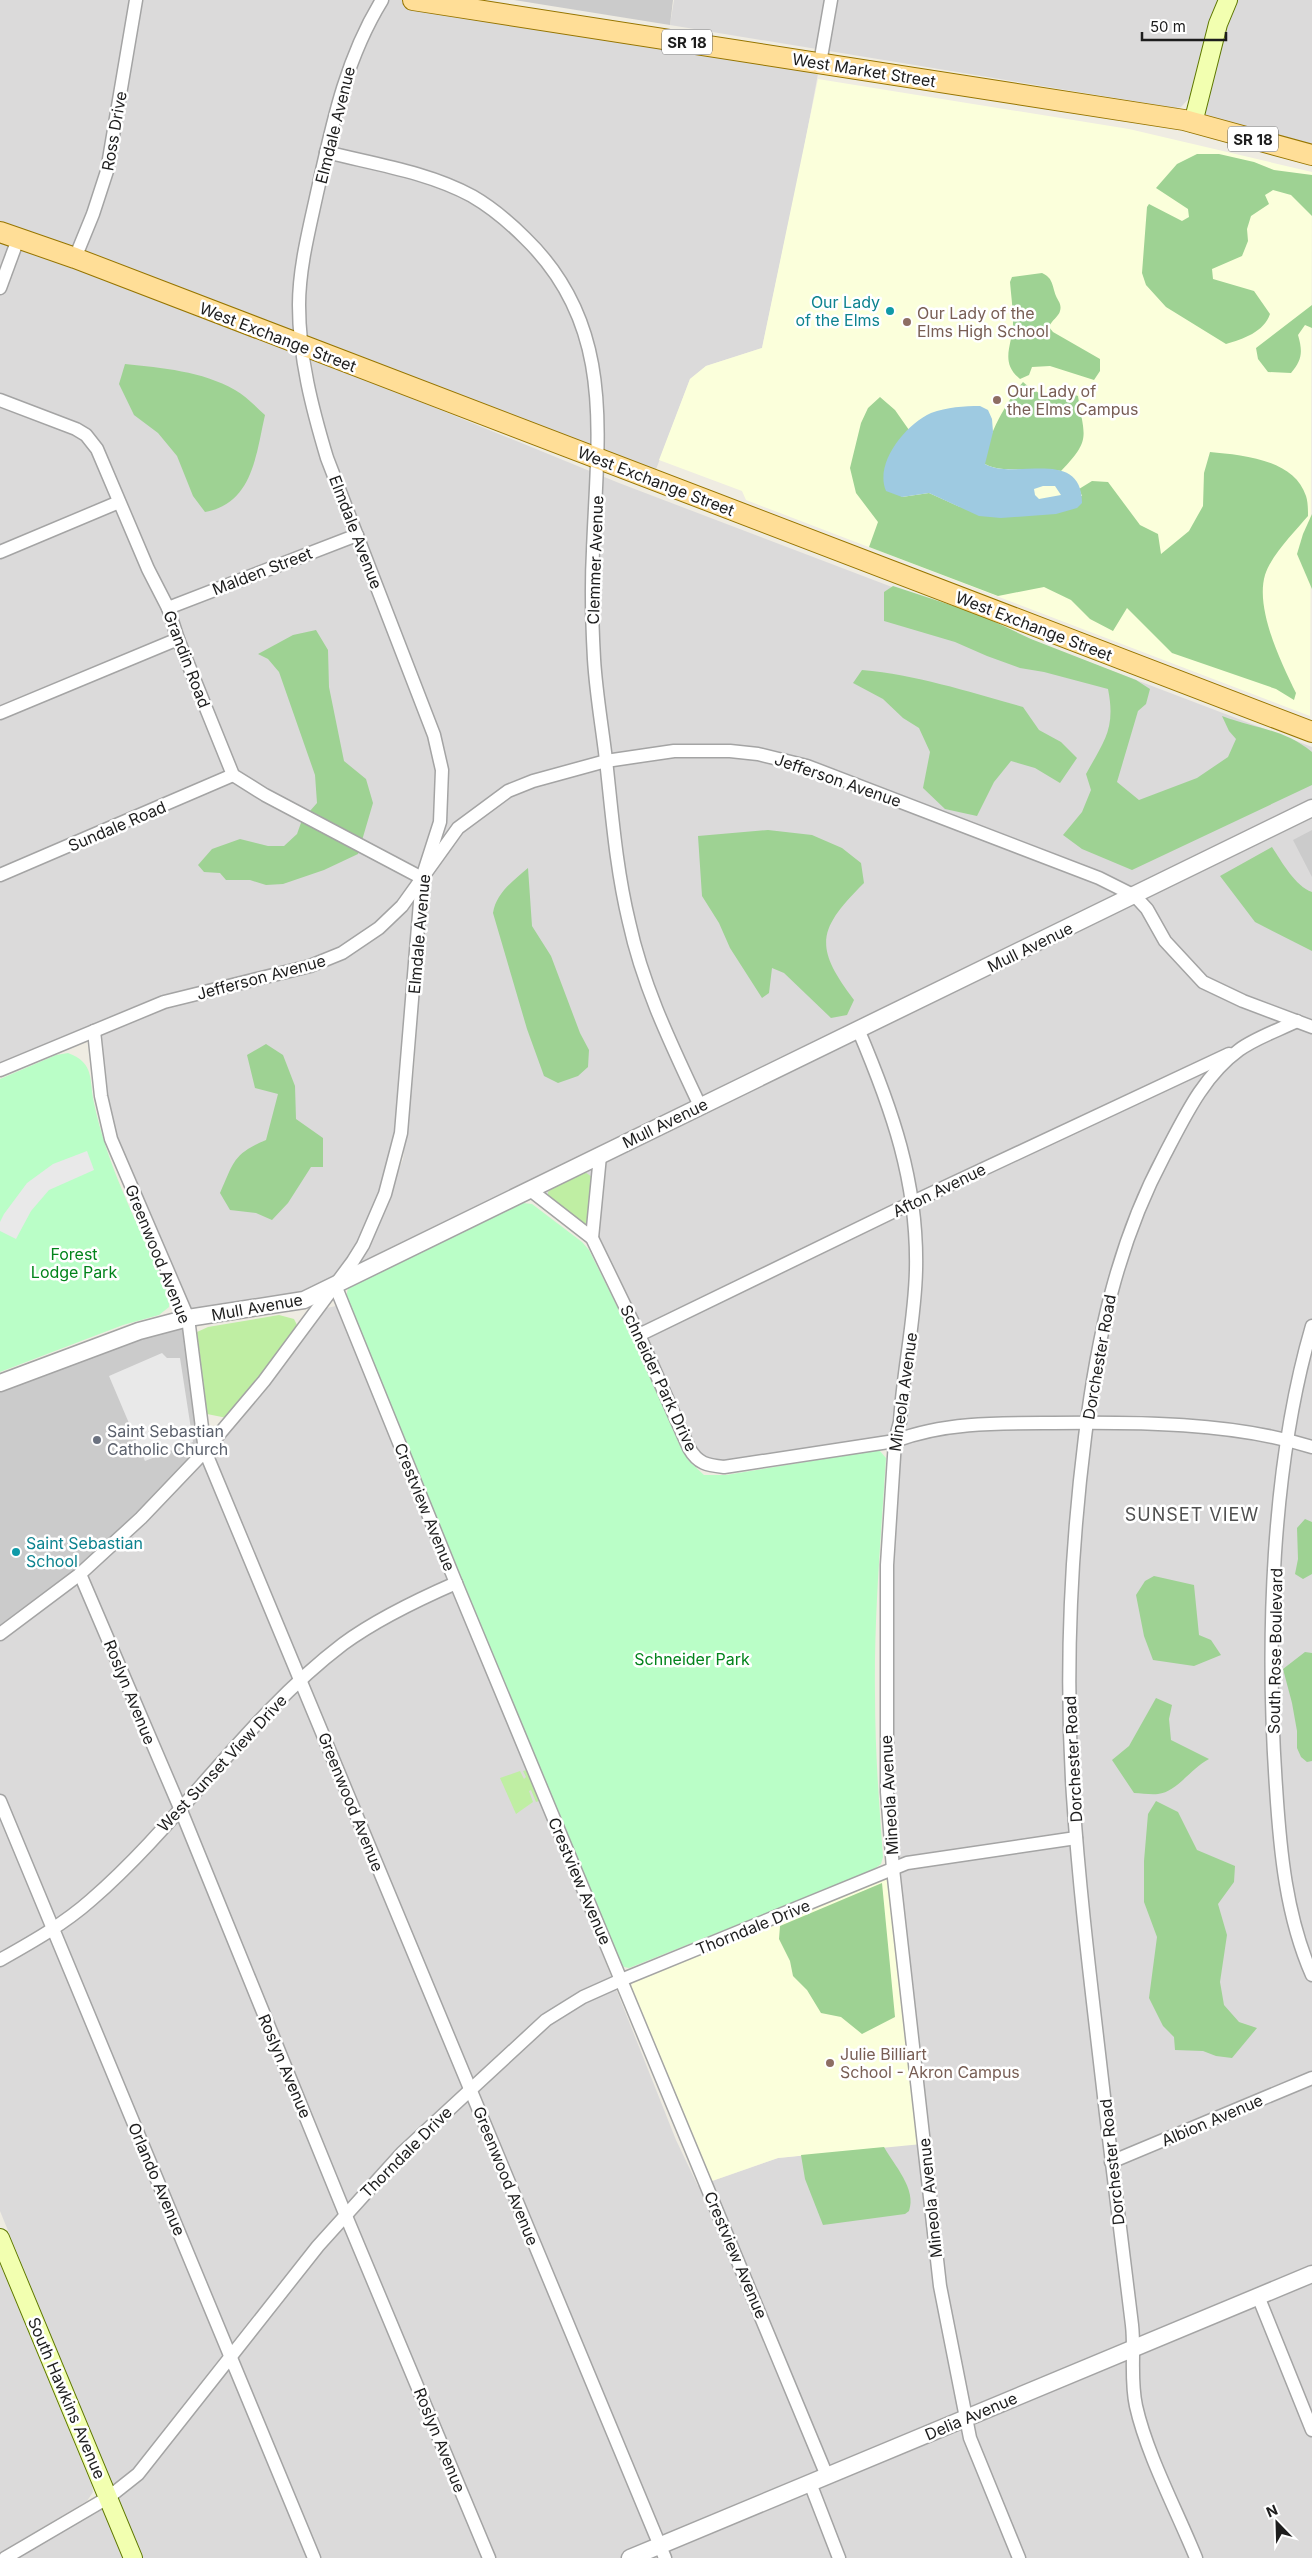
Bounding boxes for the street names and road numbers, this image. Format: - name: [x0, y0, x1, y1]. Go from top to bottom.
- road number: SR 18: [662, 30, 712, 54]
- street label: West Market Street: [791, 49, 937, 91]
- street label: Elmdale Avenue: [311, 64, 359, 186]
- street label: Ross Drive: [97, 90, 131, 172]
- road number: SR 18: [1228, 126, 1278, 152]
- street label: West Exchange Street: [197, 298, 359, 376]
- street label: West Exchange Street: [575, 442, 737, 520]
- street label: Elmdale Avenue: [325, 472, 387, 592]
- street label: Clemmer Avenue: [583, 495, 607, 625]
- street label: Malden Street: [209, 543, 315, 599]
- street label: West Exchange Street: [953, 587, 1115, 665]
- street label: Grandin Road: [159, 608, 215, 710]
- street label: Jefferson Avenue: [772, 749, 904, 811]
- street label: Sundale Road: [65, 796, 169, 856]
- street label: Elmdale Avenue: [404, 873, 434, 995]
- street label: Mull Avenue: [984, 918, 1076, 976]
- street label: Jefferson Avenue: [194, 950, 328, 1004]
- street label: Mull Avenue: [619, 1094, 711, 1152]
- street label: Afton Avenue: [889, 1159, 989, 1221]
- street label: Greenwood Avenue: [121, 1182, 195, 1326]
- street label: Mull Avenue: [210, 1289, 304, 1325]
- street label: Dorchester Road: [1078, 1293, 1120, 1421]
- street label: Schneider Park Drive: [616, 1301, 702, 1455]
- street label: Mineola Avenue: [885, 1331, 921, 1453]
- street label: Crestview Avenue: [390, 1440, 460, 1574]
- street label: South Rose Boulevard: [1264, 1568, 1286, 1734]
- street label: Roslyn Avenue: [100, 1637, 160, 1747]
- street label: West Sunset View Drive: [153, 1690, 291, 1836]
- street label: Dorchester Road: [1060, 1695, 1086, 1823]
- street label: Greenwood Avenue: [314, 1730, 388, 1874]
- street label: Mineola Avenue: [876, 1734, 902, 1856]
- street label: Crestview Avenue: [544, 1814, 616, 1948]
- street label: Thorndale Drive: [693, 1895, 813, 1959]
- street label: Roslyn Avenue: [254, 2011, 316, 2121]
- street label: Albion Avenue: [1158, 2090, 1266, 2150]
- street label: Dorchester Road: [1095, 2098, 1129, 2226]
- street label: Thorndale Drive: [356, 2102, 456, 2202]
- street label: Greenwood Avenue: [469, 2104, 543, 2248]
- street label: Orlando Avenue: [124, 2119, 190, 2239]
- street label: Mineola Avenue: [914, 2137, 946, 2259]
- street label: Crestview Avenue: [700, 2188, 772, 2322]
- street label: South Hawkins Avenue: [24, 2314, 110, 2482]
- street label: Roslyn Avenue: [410, 2385, 470, 2495]
- street label: Delia Avenue: [922, 2388, 1020, 2444]

